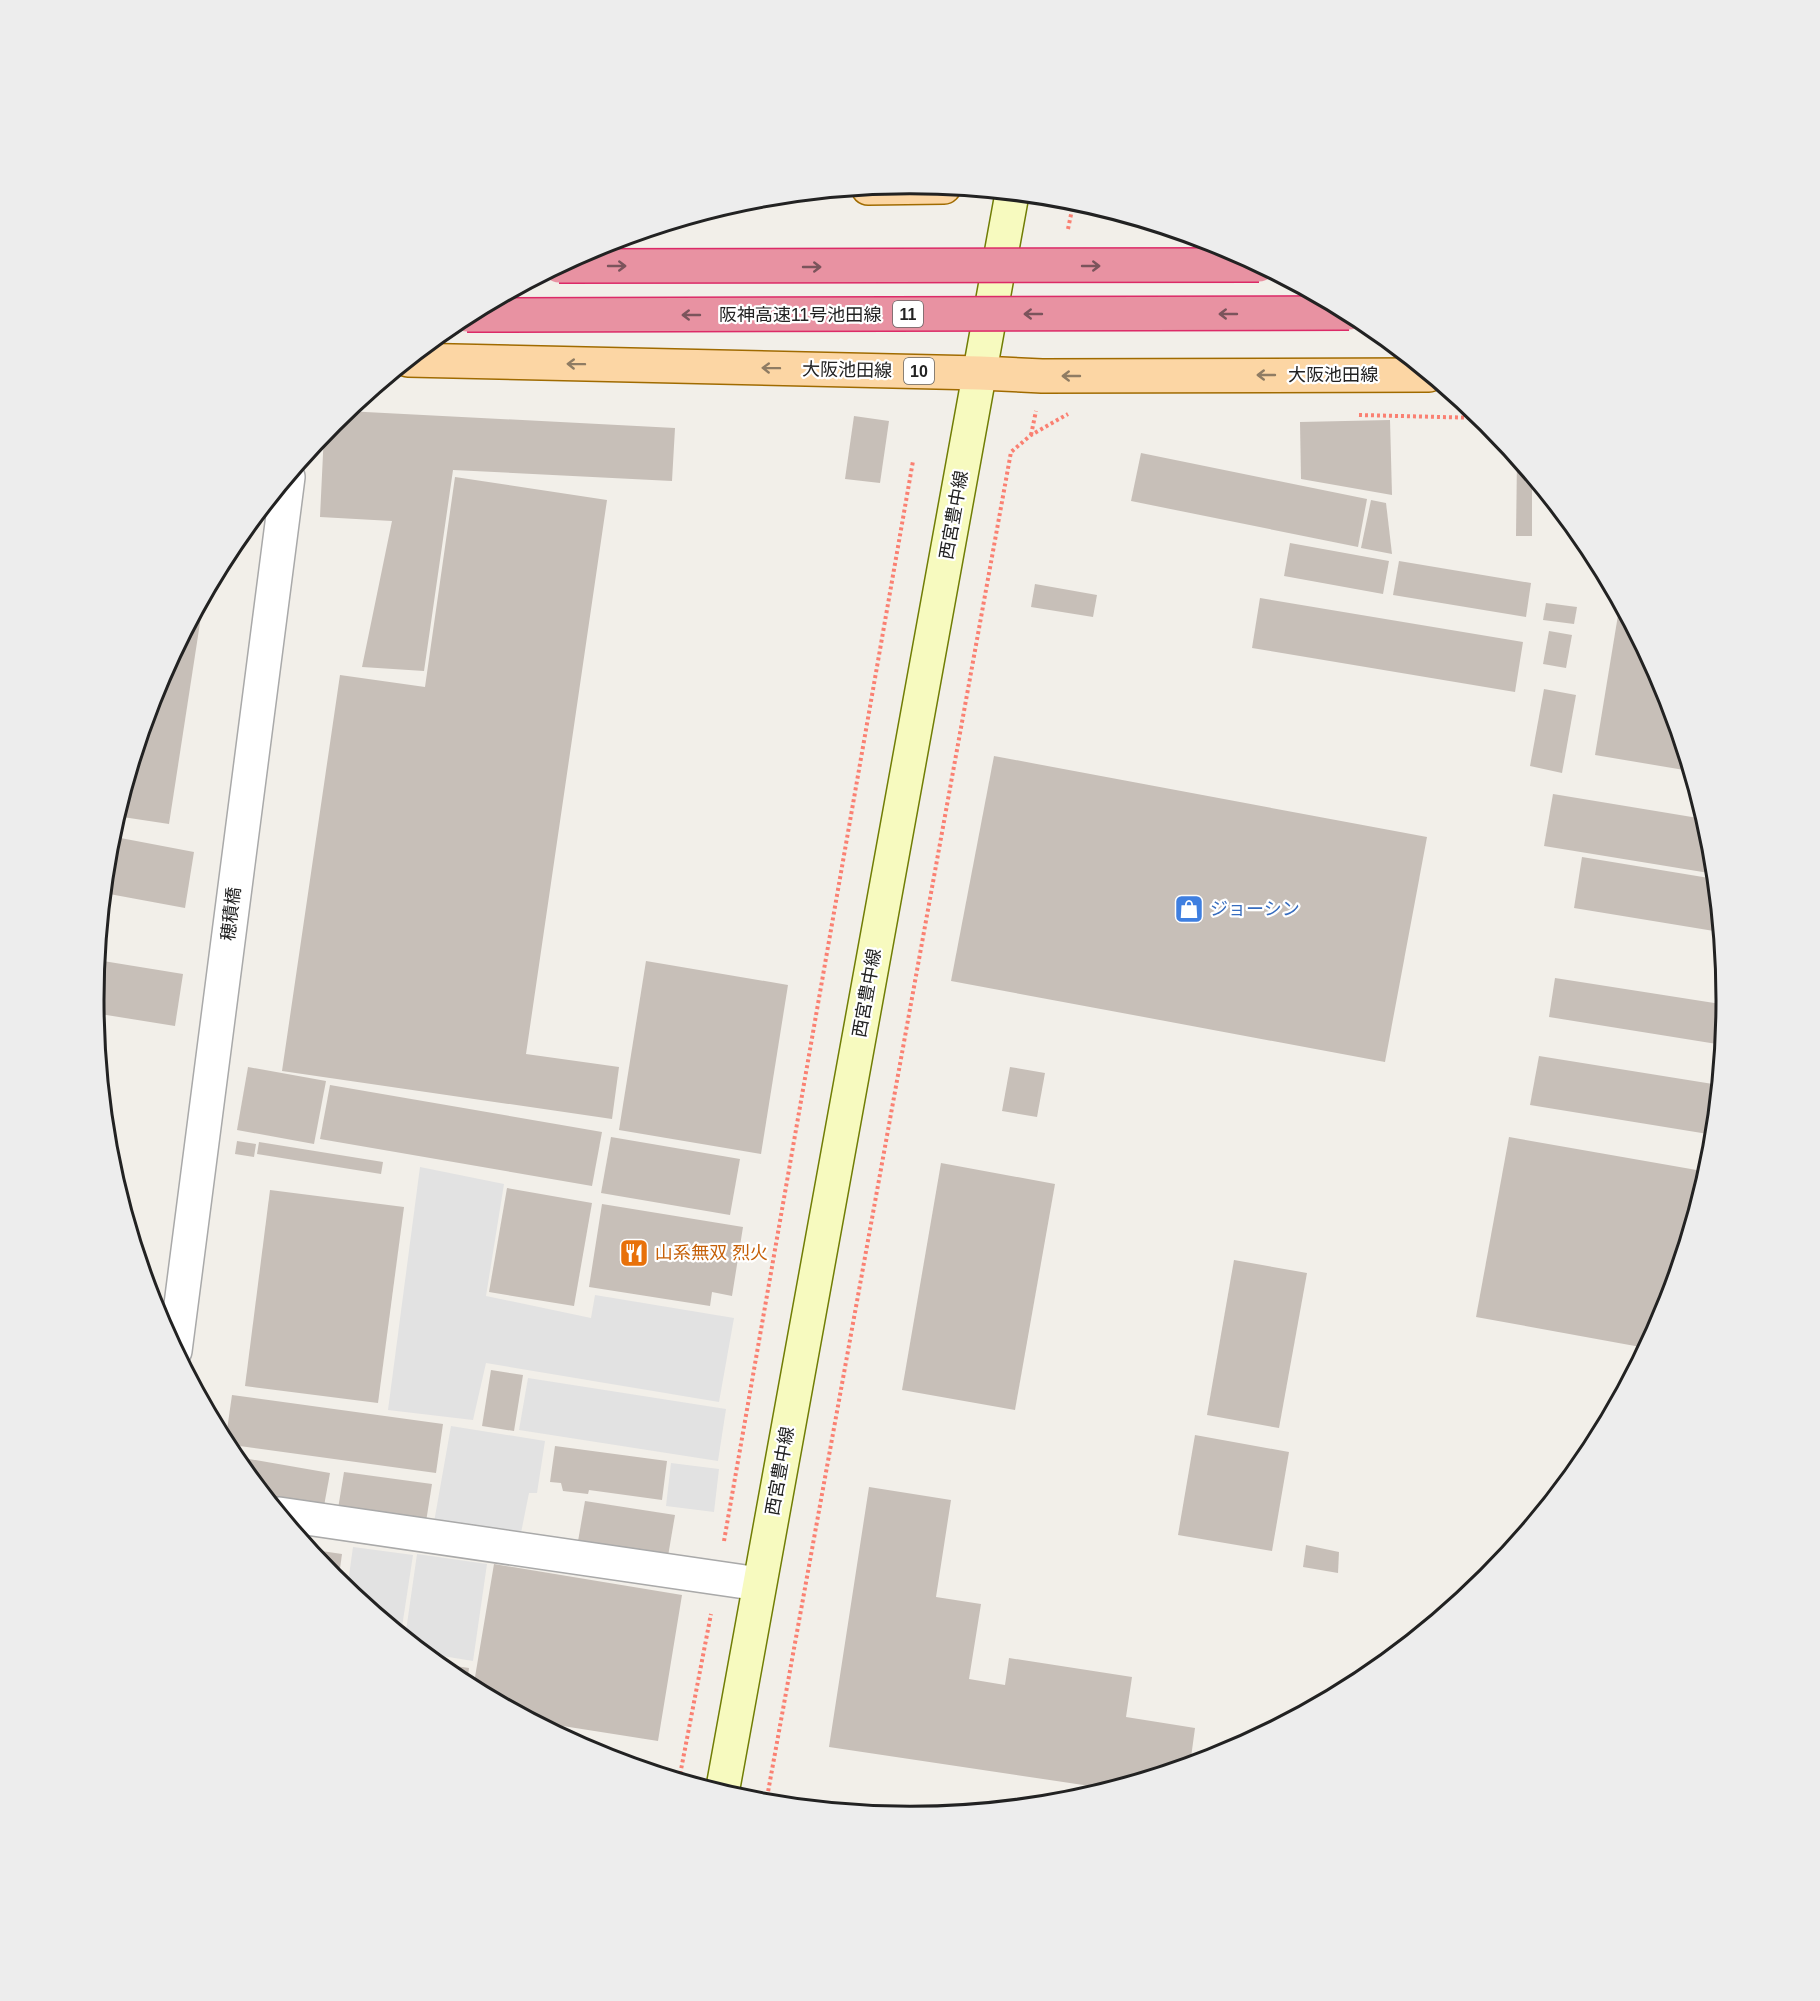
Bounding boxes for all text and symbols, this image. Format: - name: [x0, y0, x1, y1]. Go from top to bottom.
- one-way arrow: [607, 260, 627, 272]
- one-way arrow: [1081, 260, 1101, 272]
- one-way arrow: [802, 261, 822, 273]
- road number: 11: [893, 301, 923, 327]
- street label: 阪神高速11号池田線: [719, 305, 881, 325]
- one-way arrow: [1023, 308, 1043, 320]
- one-way arrow: [1218, 308, 1238, 320]
- one-way arrow: [681, 309, 701, 321]
- one-way arrow: [567, 358, 587, 370]
- road number: 10: [904, 358, 934, 384]
- street label: 大阪池田線: [802, 359, 892, 381]
- one-way arrow: [762, 363, 782, 374]
- street label: 大阪池田線: [1288, 365, 1378, 385]
- one-way arrow: [1256, 369, 1276, 381]
- one-way arrow: [1061, 370, 1081, 382]
- street label: 西宮豊中線: [936, 469, 972, 561]
- street label: 穂積橋: [218, 886, 244, 942]
- shop icon: ジョーシン: [1173, 893, 1205, 925]
- place label: ジョーシン: [1210, 899, 1300, 919]
- street label: 西宮豊中線: [849, 947, 885, 1039]
- restaurant icon: 山系無双 烈火: [618, 1237, 650, 1269]
- place label: 山系無双 烈火: [655, 1243, 768, 1263]
- street label: 西宮豊中線: [762, 1425, 798, 1517]

